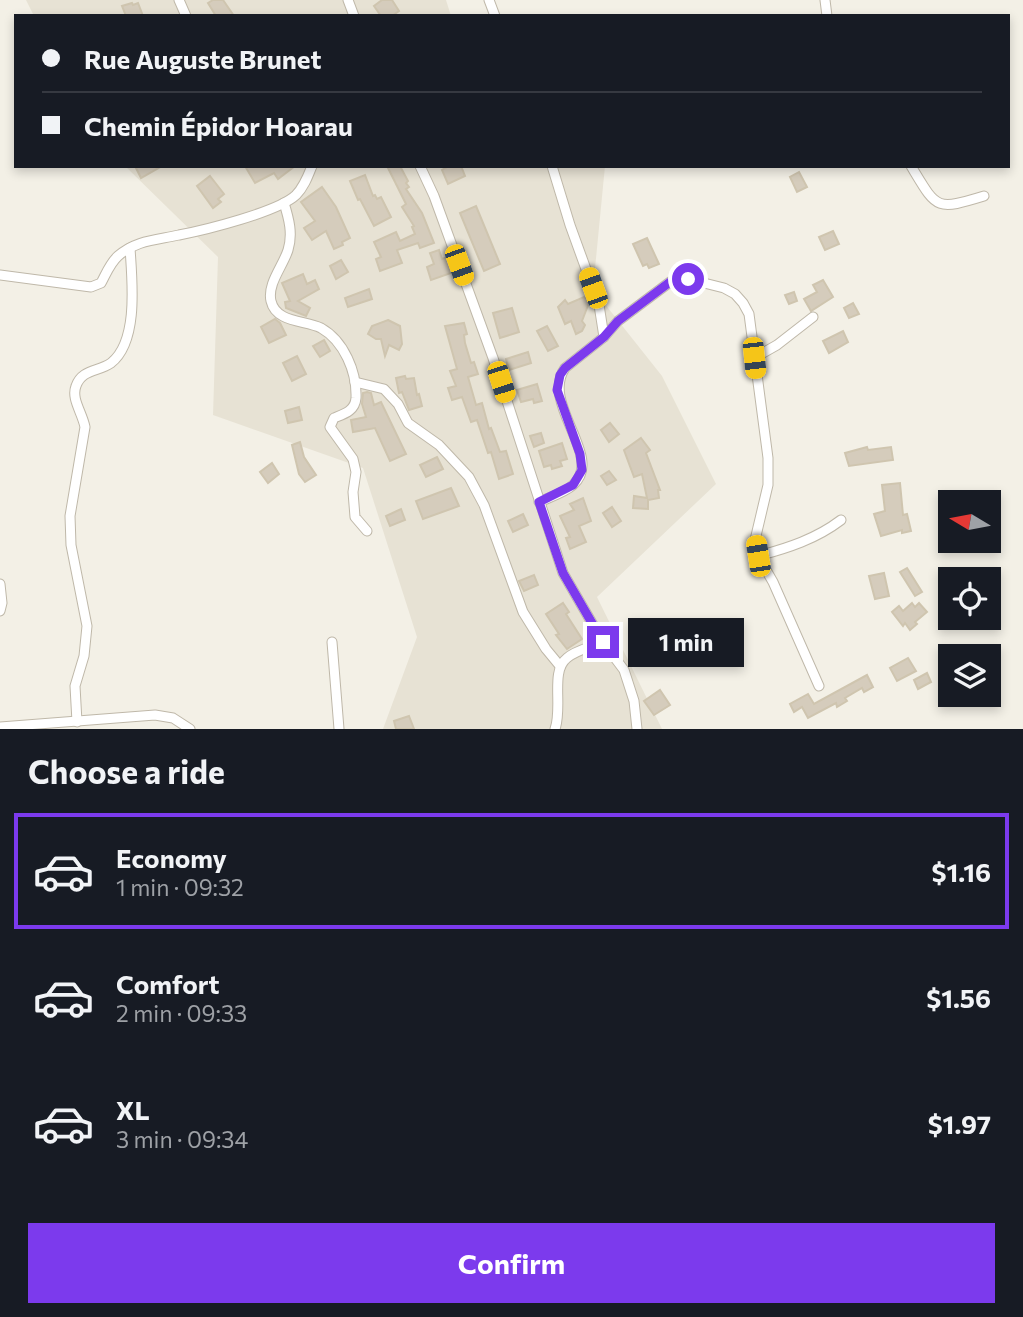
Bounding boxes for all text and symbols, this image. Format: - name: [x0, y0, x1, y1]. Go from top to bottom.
- text: Rue Auguste Brunet: [84, 43, 321, 74]
- text: Chemin Épidor Hoarau: [84, 110, 353, 141]
- car: [442, 242, 477, 288]
- route start: [672, 263, 704, 295]
- car: [576, 265, 611, 311]
- car: [742, 336, 767, 380]
- car: [485, 359, 518, 405]
- north arrow: [938, 490, 1001, 553]
- map controls: [938, 490, 1001, 707]
- car: [745, 534, 772, 578]
- button: locate: [938, 567, 1001, 630]
- callout: 1 min: [628, 618, 743, 666]
- route end: [587, 626, 619, 658]
- text: 1 min: [659, 628, 713, 656]
- button: layers: [938, 644, 1001, 707]
- text: Choose a ride: [28, 751, 225, 791]
- icon: car: [32, 840, 95, 903]
- text: Economy: [116, 842, 227, 873]
- text: $1.16: [932, 856, 991, 887]
- text: 1 min · 09:32: [116, 873, 244, 901]
- icon: car: [32, 966, 95, 1029]
- text: Comfort: [116, 968, 219, 999]
- text: $1.56: [926, 982, 991, 1013]
- text: 2 min · 09:33: [116, 999, 247, 1027]
- icon: car: [32, 1092, 95, 1155]
- text: XL: [116, 1094, 150, 1125]
- text: $1.97: [928, 1108, 991, 1139]
- text: 3 min · 09:34: [116, 1125, 248, 1153]
- button: Confirm: [28, 1223, 995, 1303]

